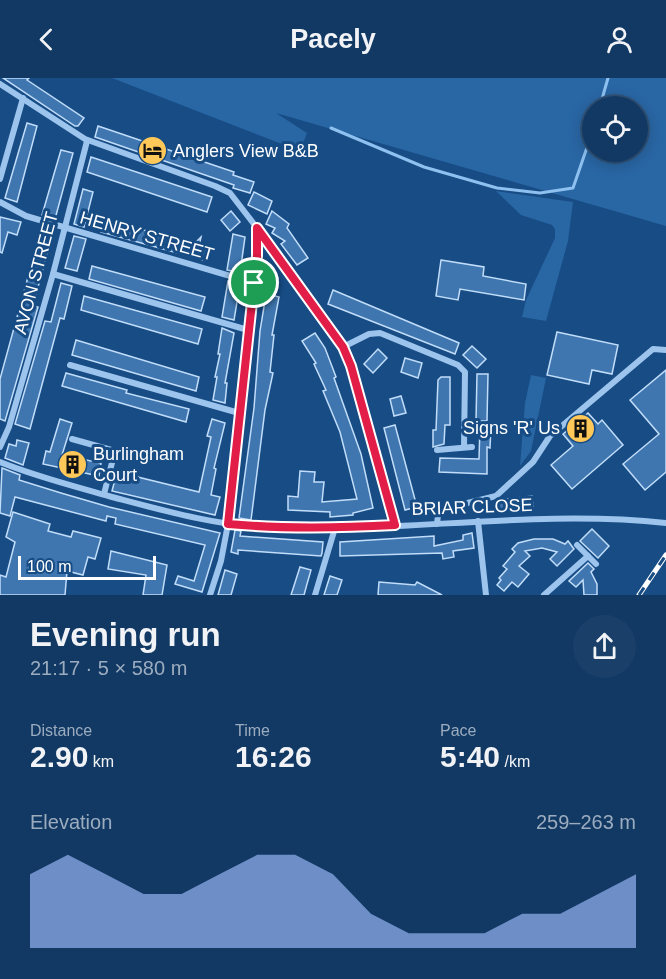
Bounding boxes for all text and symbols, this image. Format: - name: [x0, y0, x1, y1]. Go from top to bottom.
- icon: back: [30, 23, 63, 56]
- icon: person: [603, 23, 636, 56]
- text: Pacely: [290, 24, 376, 54]
- map controls: [582, 96, 648, 162]
- button: locate: [582, 96, 648, 162]
- hotel icon: Anglers View B&B: [136, 135, 168, 167]
- place label: Anglers View B&B: [173, 141, 319, 161]
- street label: HENRY STREET: [78, 207, 216, 265]
- street label: AVON STREET: [10, 210, 62, 336]
- pin: [228, 257, 279, 308]
- icon: arrive: [237, 266, 270, 299]
- building icon: Signs 'R' Us: [565, 412, 597, 444]
- place label: Signs 'R' Us: [463, 418, 560, 438]
- place label: Burlingham Court: [93, 444, 184, 485]
- building icon: Burlingham Court: [56, 448, 88, 480]
- street label: BRIAR CLOSE: [411, 495, 533, 519]
- scale bar: [18, 553, 156, 580]
- text: 100 m: [27, 558, 71, 575]
- button: share: [573, 615, 636, 678]
- text: Evening run: [30, 616, 221, 653]
- text: 21:17 · 5 × 580 m: [30, 657, 187, 679]
- text: Distance: [30, 722, 92, 739]
- text: Time: [235, 722, 270, 739]
- text: Pace: [440, 722, 476, 739]
- text: 2.90: [30, 740, 88, 773]
- text: 16:26: [235, 740, 312, 773]
- text: 5:40: [440, 740, 500, 773]
- text: km: [88, 753, 114, 770]
- text: /km: [500, 753, 530, 770]
- text: Elevation: [30, 811, 112, 833]
- text: 259–263 m: [536, 811, 636, 833]

